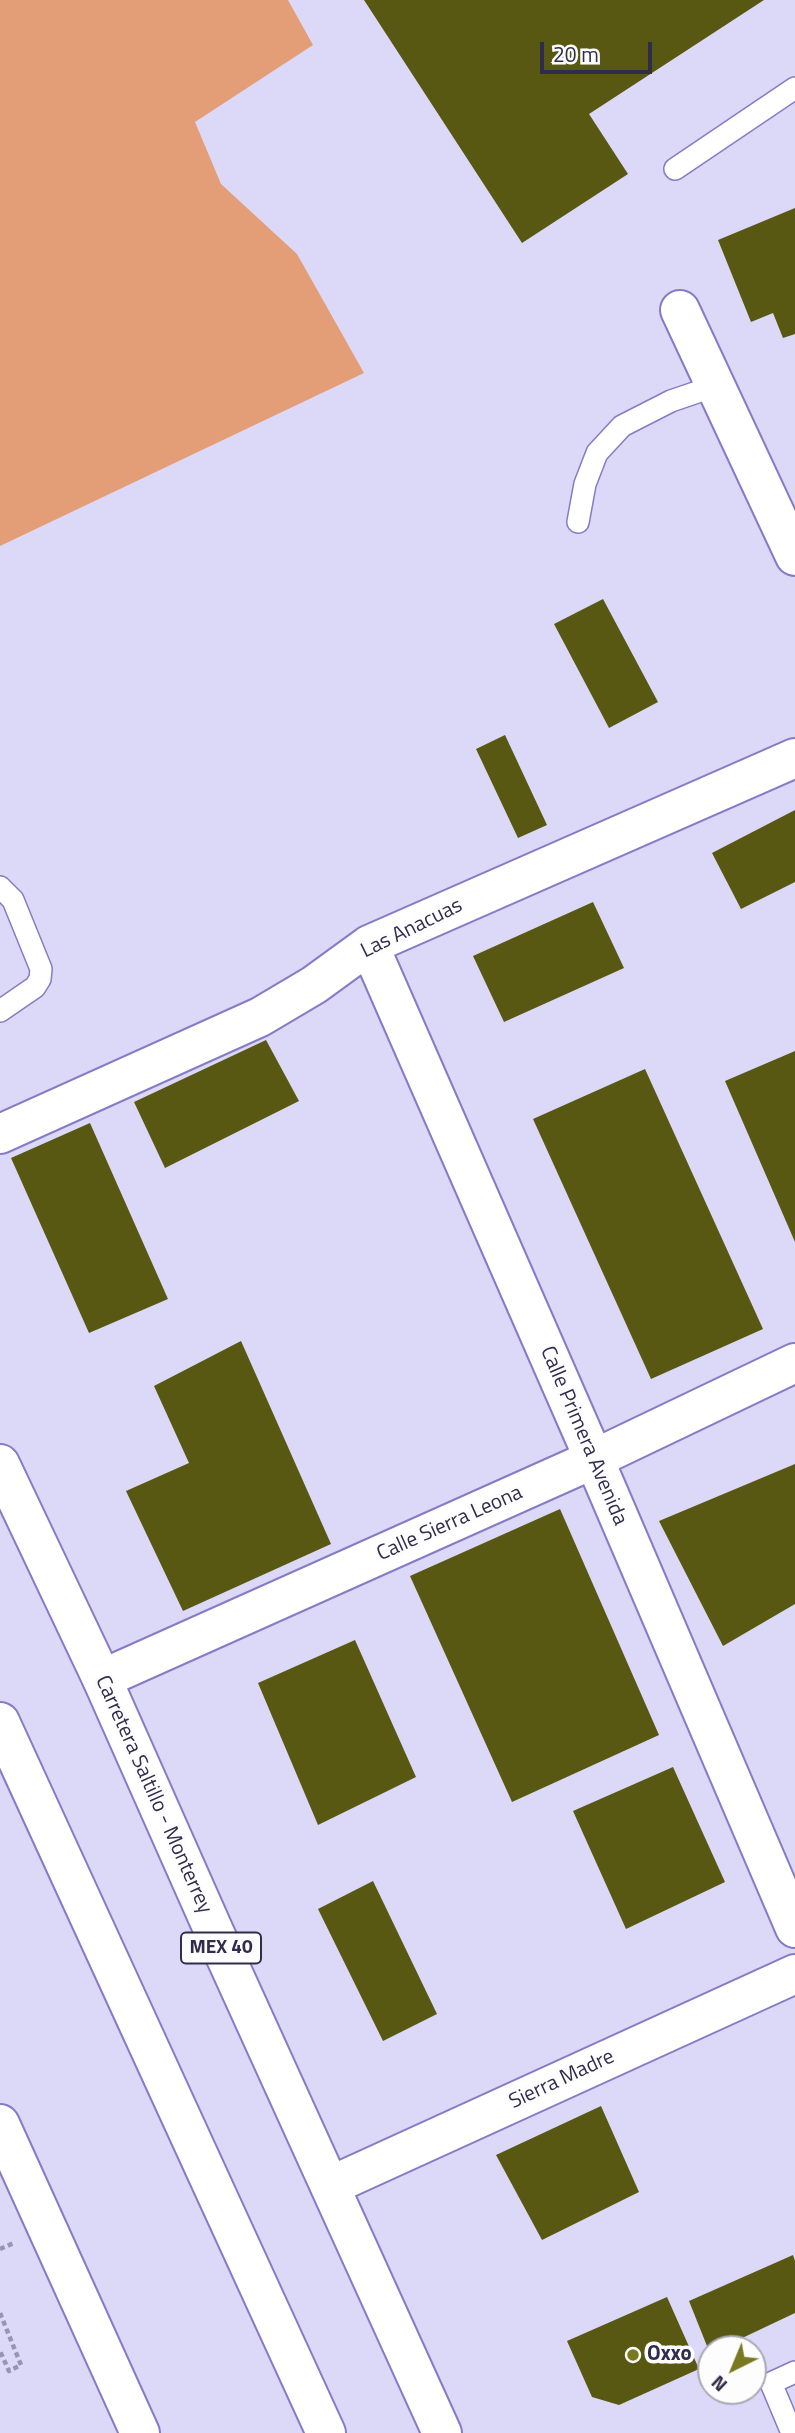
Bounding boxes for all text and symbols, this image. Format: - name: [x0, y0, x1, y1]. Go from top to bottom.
- scale bar: [543, 28, 655, 72]
- text: 20 m: [553, 38, 599, 70]
- street label: Las Anacuas: [357, 894, 467, 964]
- street label: Calle Primera Avenida: [534, 1343, 632, 1529]
- street label: Calle Sierra Leona: [373, 1481, 527, 1567]
- street label: Carretera Saltillo - Monterrey: [89, 1672, 217, 1918]
- road number: MEX 40: [181, 1932, 261, 1964]
- street label: Sierra Madre: [505, 2045, 619, 2115]
- north arrow: [697, 2335, 767, 2405]
- place label: Oxxo: [647, 2342, 692, 2368]
- marker: Oxxo: [625, 2347, 641, 2363]
- text: N: [704, 2369, 733, 2399]

